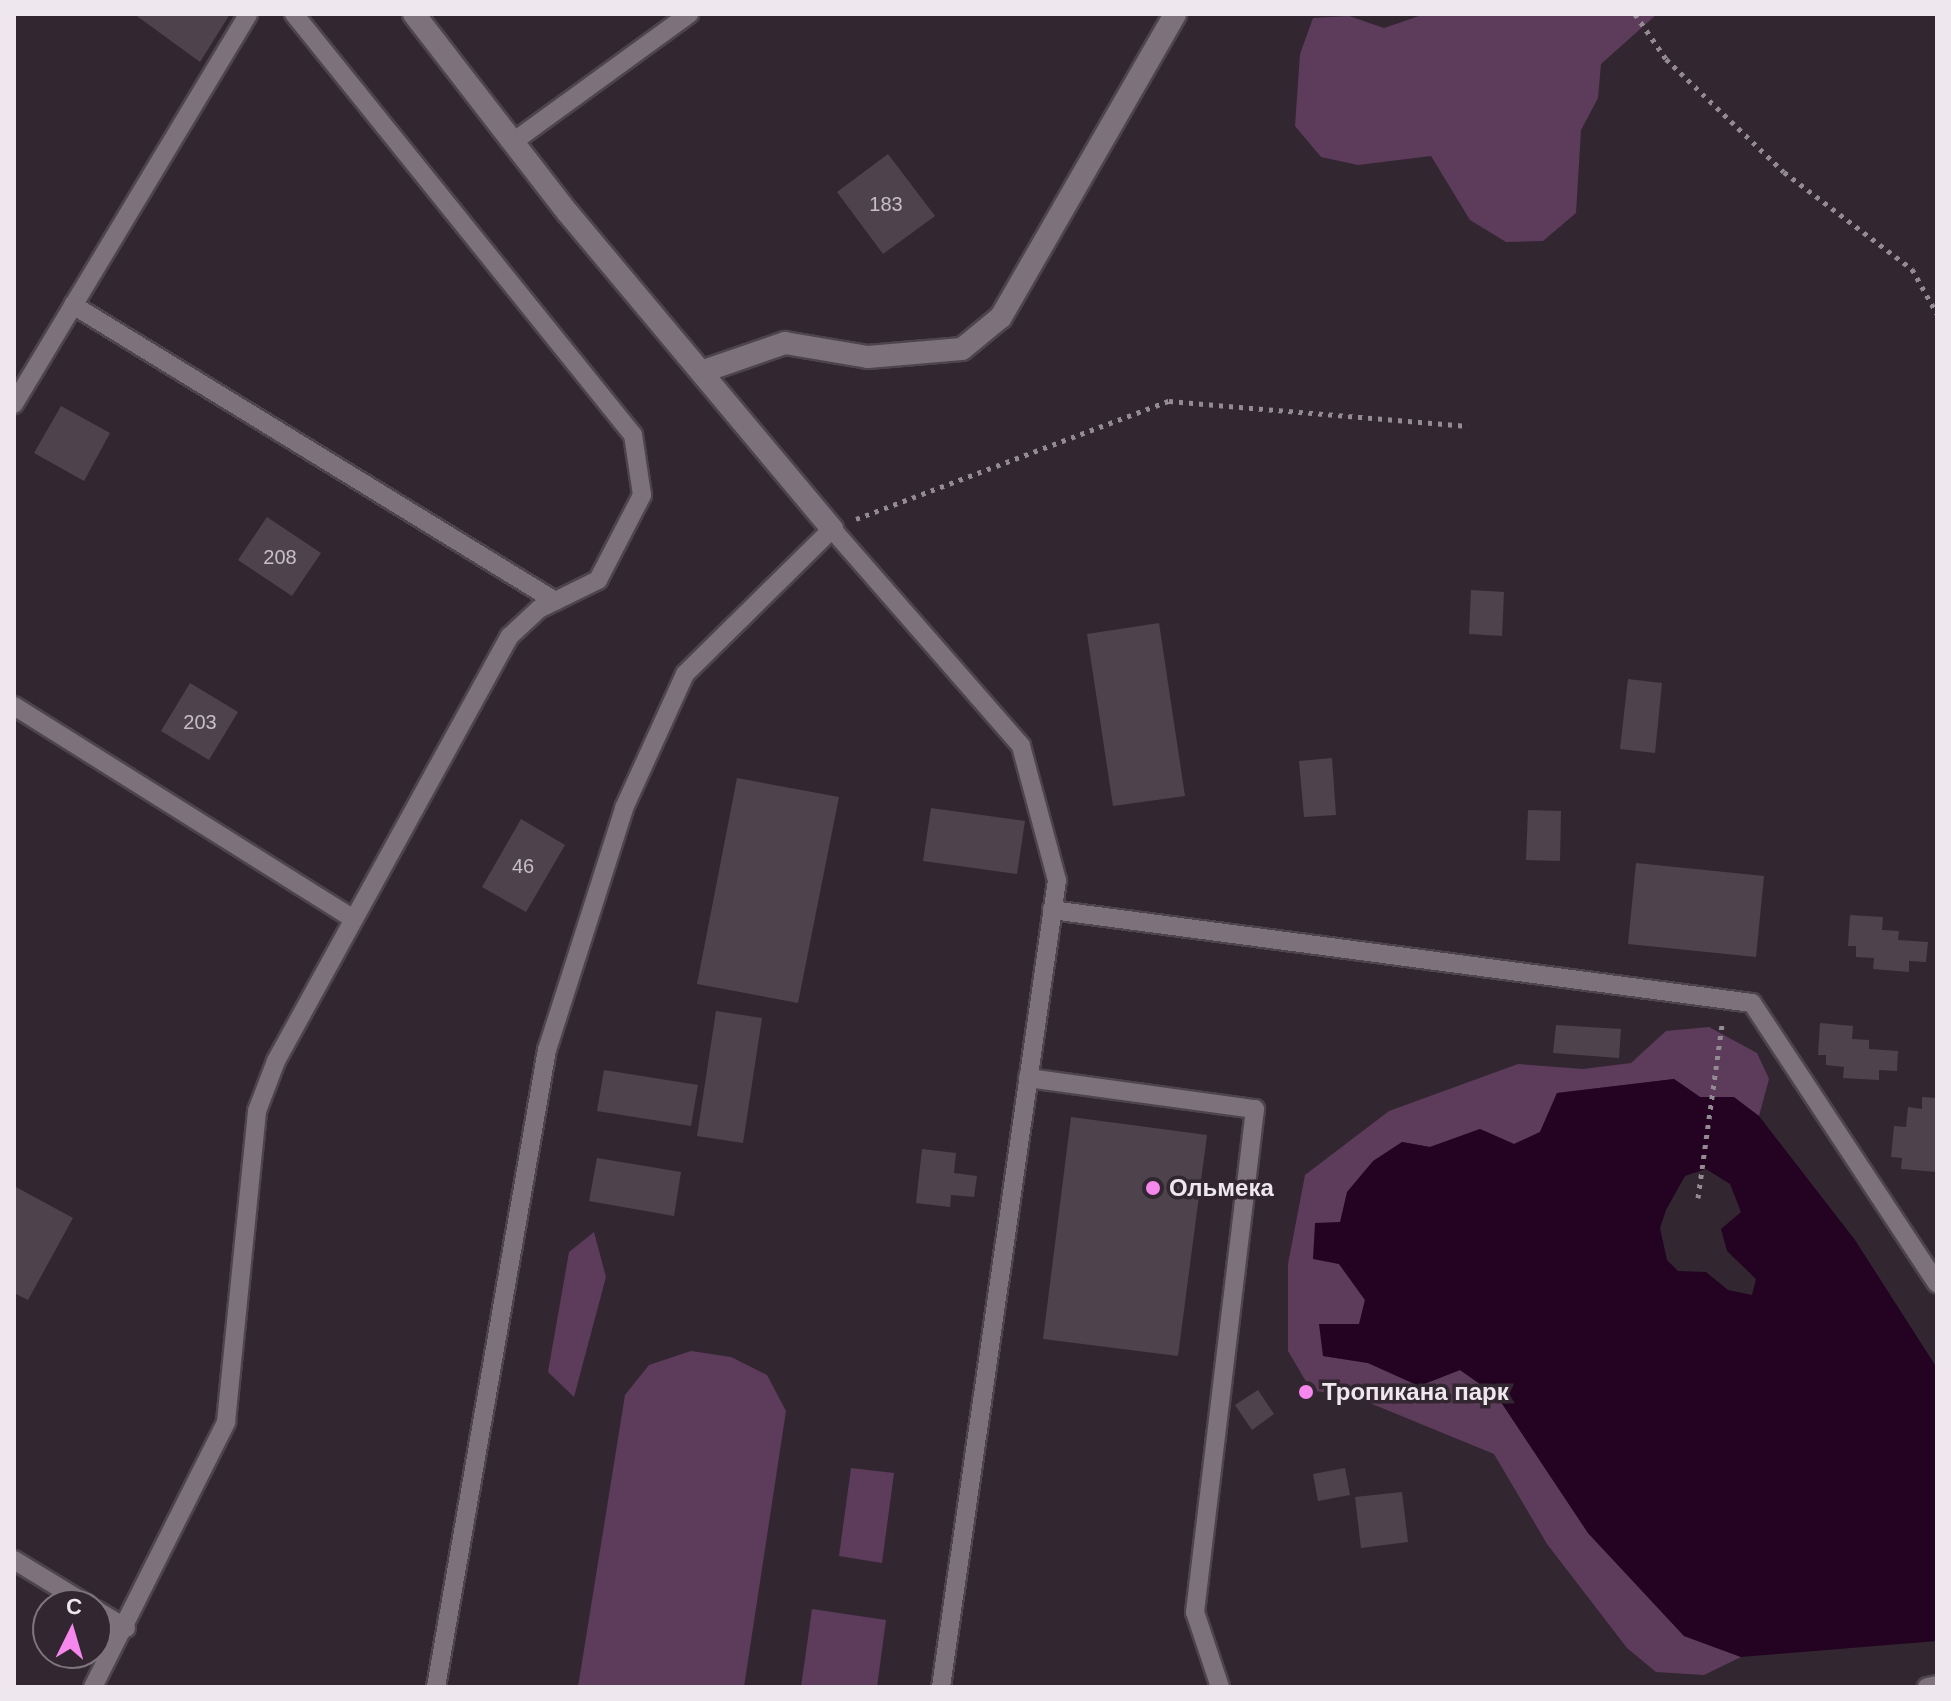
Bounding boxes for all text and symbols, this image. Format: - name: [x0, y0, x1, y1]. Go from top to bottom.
- house number: 183: [869, 192, 903, 216]
- house number: 208: [263, 545, 297, 569]
- house number: 203: [183, 710, 217, 734]
- house number: 46: [512, 854, 534, 878]
- place label: Ольмека: [1169, 1174, 1274, 1202]
- marker: Ольмека: [1144, 1179, 1162, 1197]
- place label: Тропикана парк: [1322, 1378, 1509, 1406]
- marker: Тропикана парк: [1297, 1383, 1315, 1401]
- north arrow: [32, 1589, 112, 1669]
- text: С: [65, 1593, 83, 1620]

